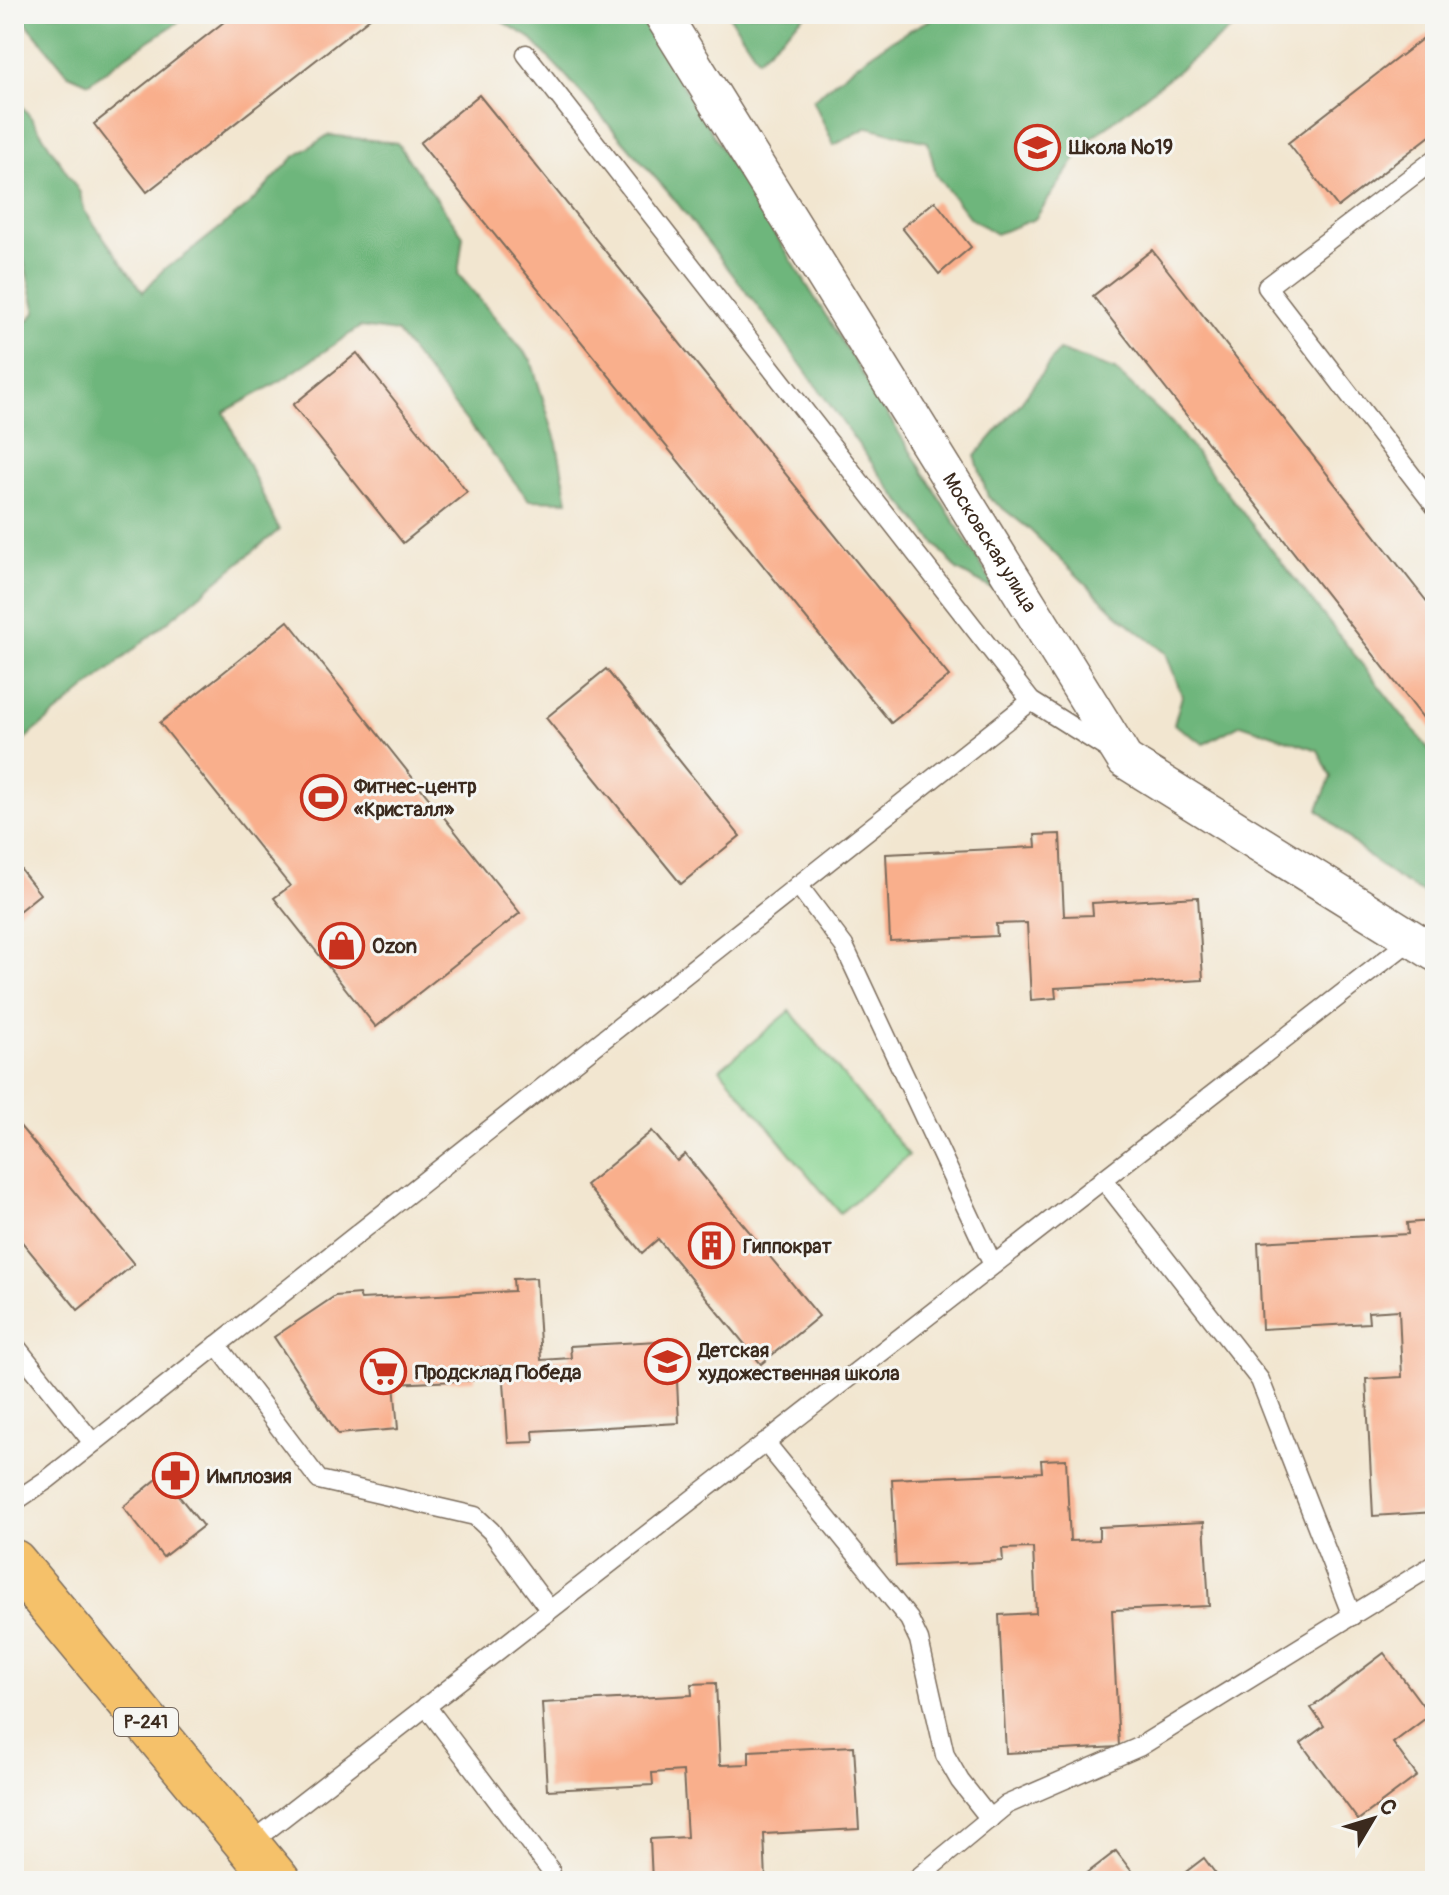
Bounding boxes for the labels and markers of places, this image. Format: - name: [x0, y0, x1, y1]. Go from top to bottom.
- school or university icon: Школа №19: [1014, 123, 1062, 171]
- place label: Школа №19: [1068, 135, 1173, 160]
- sports icon: Фитнес-центр «Кристалл»: [299, 773, 347, 821]
- place label: Фитнес-центр «Кристалл»: [353, 774, 477, 822]
- shop icon: Ozon: [317, 922, 365, 970]
- place label: Ozon: [372, 934, 417, 959]
- building icon: Гиппократ: [688, 1222, 736, 1270]
- place label: Гиппократ: [743, 1234, 833, 1259]
- school or university icon: Детская художественная школа: [643, 1338, 691, 1386]
- place label: Детская художественная школа: [697, 1338, 899, 1386]
- supermarket icon: Продсклад Победа: [360, 1348, 408, 1396]
- place label: Продсклад Победа: [415, 1360, 581, 1385]
- pharmacy icon: Имплозия: [152, 1452, 200, 1500]
- place label: Имплозия: [207, 1464, 292, 1489]

